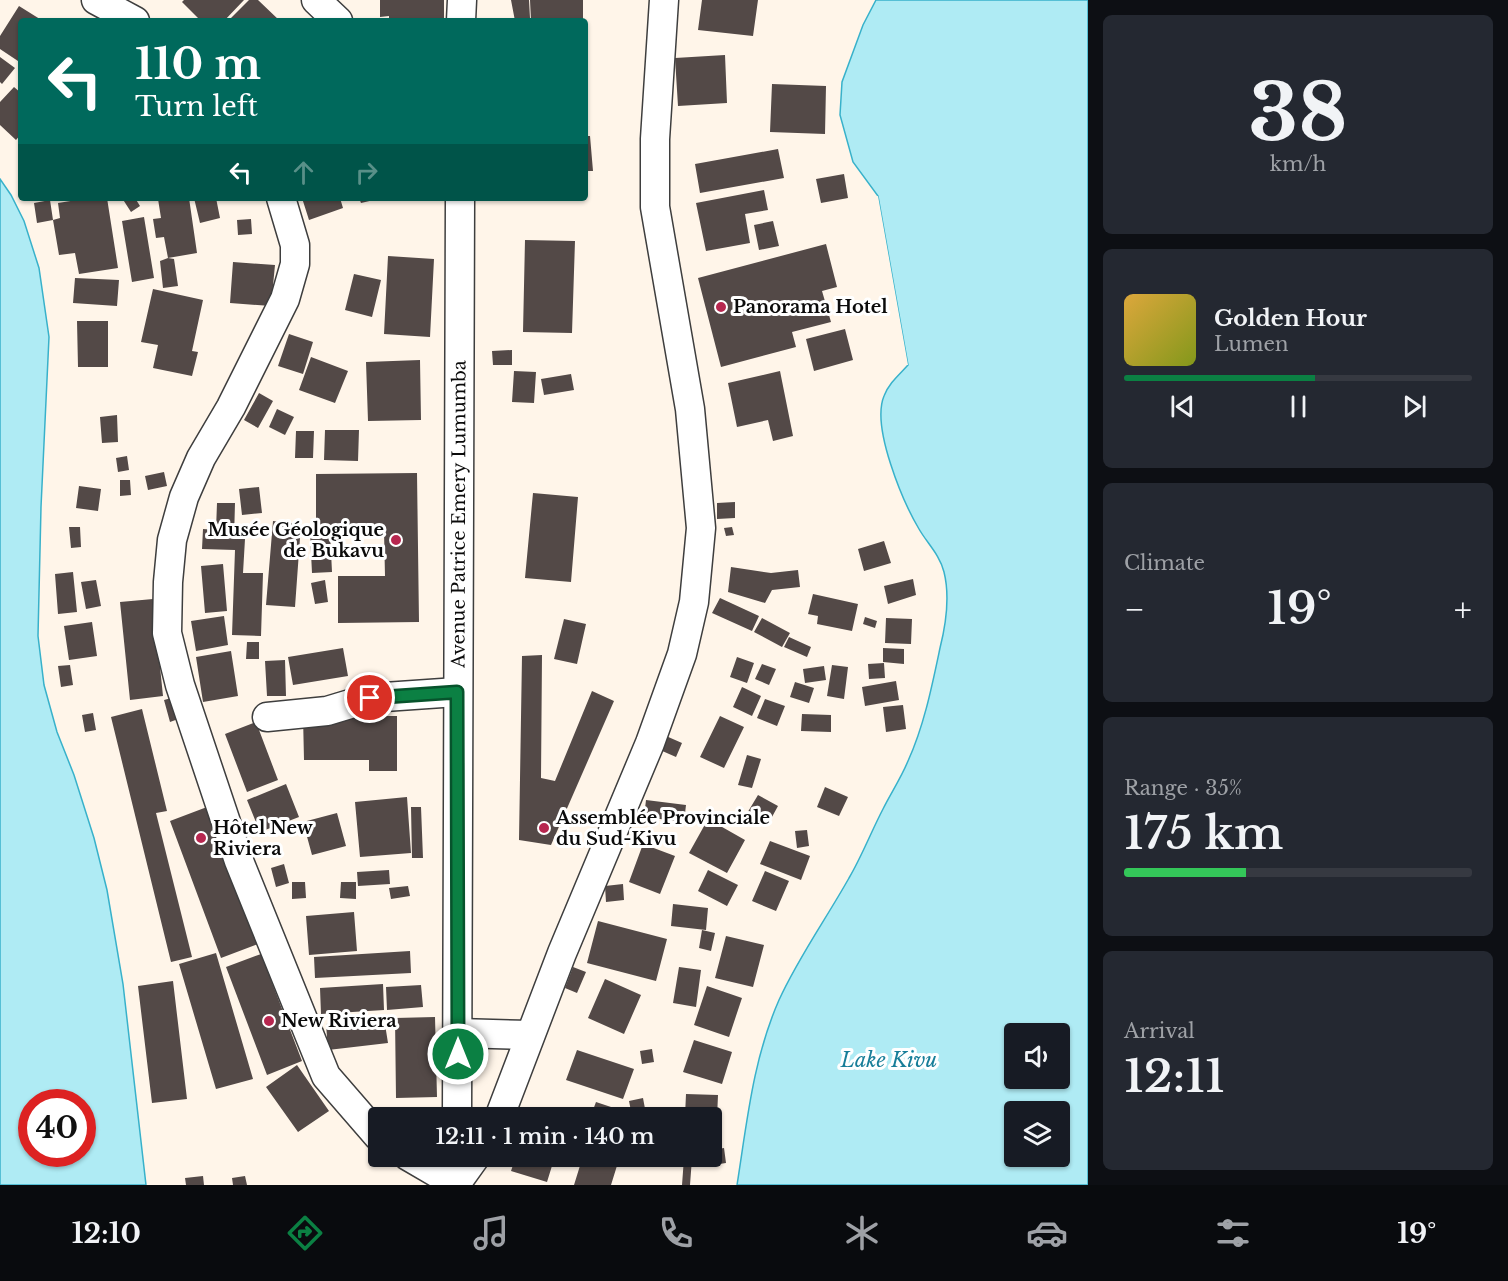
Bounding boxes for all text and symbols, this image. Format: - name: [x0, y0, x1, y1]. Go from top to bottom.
- text: 110 m: [135, 38, 261, 90]
- icon: left: [36, 42, 114, 120]
- text: 38: [1248, 64, 1348, 161]
- text: Turn left: [135, 90, 258, 123]
- text: km/h: [1270, 152, 1326, 176]
- icon: left: [224, 156, 257, 189]
- icon: ahead: [287, 156, 320, 189]
- icon: right: [350, 156, 383, 189]
- place label: Panorama Hotel: [733, 296, 888, 318]
- marker: Panorama Hotel: [714, 300, 728, 314]
- text: Golden Hour: [1214, 305, 1367, 332]
- text: Lumen: [1214, 332, 1289, 356]
- street label: Avenue Patrice Emery Lumumba: [447, 360, 470, 669]
- icon: previous: [1166, 390, 1199, 423]
- icon: pause: [1282, 390, 1315, 423]
- icon: next: [1398, 390, 1431, 423]
- place label: Musée Géologique de Bukavu: [207, 519, 384, 562]
- marker: Musée Géologique de Bukavu: [389, 533, 403, 547]
- text: Climate: [1124, 551, 1205, 575]
- text: 19°: [1267, 580, 1332, 636]
- text: −: [1124, 589, 1145, 630]
- text: +: [1454, 589, 1472, 630]
- pin: [344, 672, 395, 723]
- icon: arrive: [353, 681, 386, 714]
- text: Range · 35%: [1124, 776, 1242, 800]
- text: 175 km: [1124, 805, 1283, 861]
- place label: Assemblée Provinciale du Sud-Kivu: [555, 807, 770, 850]
- place label: Hôtel New Riviera: [213, 817, 314, 860]
- marker: Assemblée Provinciale du Sud-Kivu: [537, 821, 551, 835]
- marker: Hôtel New Riviera: [194, 831, 208, 845]
- place label: New Riviera: [281, 1010, 397, 1032]
- marker: New Riviera: [262, 1014, 276, 1028]
- text: Arrival: [1124, 1019, 1195, 1043]
- position arrow: [426, 1022, 490, 1086]
- map controls: [1004, 1023, 1070, 1167]
- button: sound: [1004, 1023, 1070, 1089]
- water label: Lake Kivu: [840, 1048, 937, 1072]
- text: 12:11: [1124, 1048, 1225, 1104]
- speed limit sign: 40: [18, 1089, 96, 1167]
- button: layers: [1004, 1101, 1070, 1167]
- text: 12:11 · 1 min · 140 m: [435, 1123, 655, 1150]
- icon: directions: [284, 1212, 326, 1254]
- icon: music: [470, 1212, 512, 1254]
- icon: phone: [655, 1212, 697, 1254]
- icon: climate: [841, 1212, 883, 1254]
- icon: car: [1026, 1212, 1068, 1254]
- icon: filters: [1212, 1212, 1254, 1254]
- text: 12:10: [72, 1217, 141, 1250]
- text: 19°: [1397, 1217, 1436, 1250]

